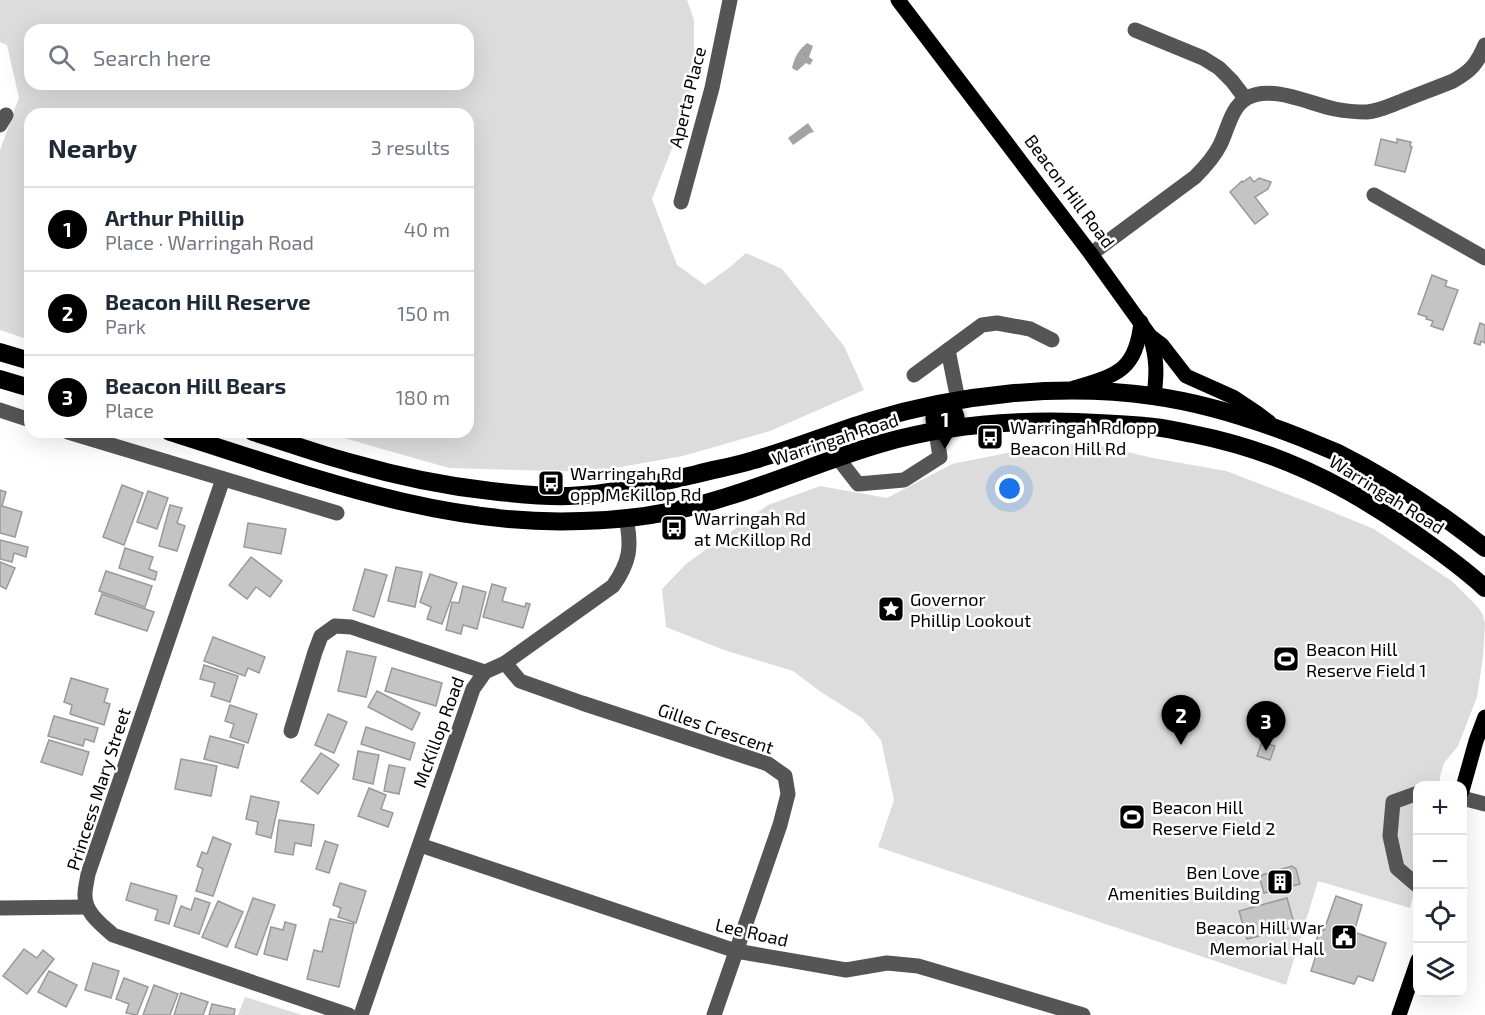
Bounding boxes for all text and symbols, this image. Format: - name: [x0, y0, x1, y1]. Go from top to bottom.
- search box: [24, 24, 474, 90]
- icon: search: [45, 41, 78, 74]
- text: Search here: [93, 44, 211, 70]
- street label: Aperta Place: [664, 44, 710, 150]
- street label: Beacon Hill Road: [1020, 130, 1120, 252]
- text: Nearby: [48, 132, 137, 163]
- text: 3 results: [371, 135, 450, 159]
- text: Arthur Phillip: [105, 204, 244, 230]
- text: 1: [63, 217, 72, 241]
- text: 40 m: [404, 217, 450, 241]
- text: Place · Warringah Road: [105, 230, 314, 254]
- text: Beacon Hill Reserve: [105, 288, 311, 314]
- text: 2: [62, 301, 73, 325]
- text: 150 m: [397, 301, 450, 325]
- text: Park: [105, 314, 146, 338]
- text: Beacon Hill Bears: [105, 372, 286, 398]
- text: 3: [62, 385, 73, 409]
- text: 180 m: [396, 385, 450, 409]
- text: Place: [105, 398, 154, 422]
- pin: 1: [926, 400, 964, 449]
- street label: Warringah Road: [769, 408, 901, 470]
- place label: Warringah Rd opp Beacon Hill Rd: [1010, 416, 1157, 459]
- bus stop icon: Warringah Rd opp Beacon Hill Rd: [975, 422, 1005, 452]
- street label: Warringah Road: [1325, 450, 1449, 538]
- place label: Warringah Rd opp McKillop Rd: [570, 462, 702, 505]
- bus stop icon: Warringah Rd opp McKillop Rd: [536, 468, 566, 498]
- your location: [995, 474, 1024, 503]
- place label: Warringah Rd at McKillop Rd: [694, 507, 811, 550]
- bus stop icon: Warringah Rd at McKillop Rd: [659, 513, 689, 543]
- place label: Governor Phillip Lookout: [910, 588, 1031, 631]
- place icon: Governor Phillip Lookout: [876, 594, 906, 624]
- place label: Beacon Hill Reserve Field 1: [1306, 638, 1427, 681]
- sports icon: Beacon Hill Reserve Field 1: [1271, 644, 1301, 674]
- street label: McKillop Road: [408, 673, 468, 791]
- pin: 2: [1162, 696, 1200, 745]
- street label: Gilles Crescent: [655, 698, 777, 758]
- pin: 3: [1246, 702, 1286, 751]
- street label: Princess Mary Street: [61, 705, 135, 873]
- map controls: [1413, 781, 1467, 997]
- button: +: [1413, 781, 1467, 835]
- place label: Beacon Hill Reserve Field 2: [1152, 796, 1275, 839]
- sports icon: Beacon Hill Reserve Field 2: [1117, 802, 1147, 832]
- button: −: [1413, 835, 1467, 889]
- place label: Ben Love Amenities Building: [1108, 861, 1260, 904]
- building icon: Ben Love Amenities Building: [1265, 867, 1295, 897]
- button: locate: [1413, 889, 1467, 943]
- street label: Lee Road: [713, 913, 791, 951]
- place label: Beacon Hill War Memorial Hall: [1195, 916, 1325, 959]
- public building icon: Beacon Hill War Memorial Hall: [1329, 922, 1359, 952]
- button: layers: [1413, 943, 1467, 997]

